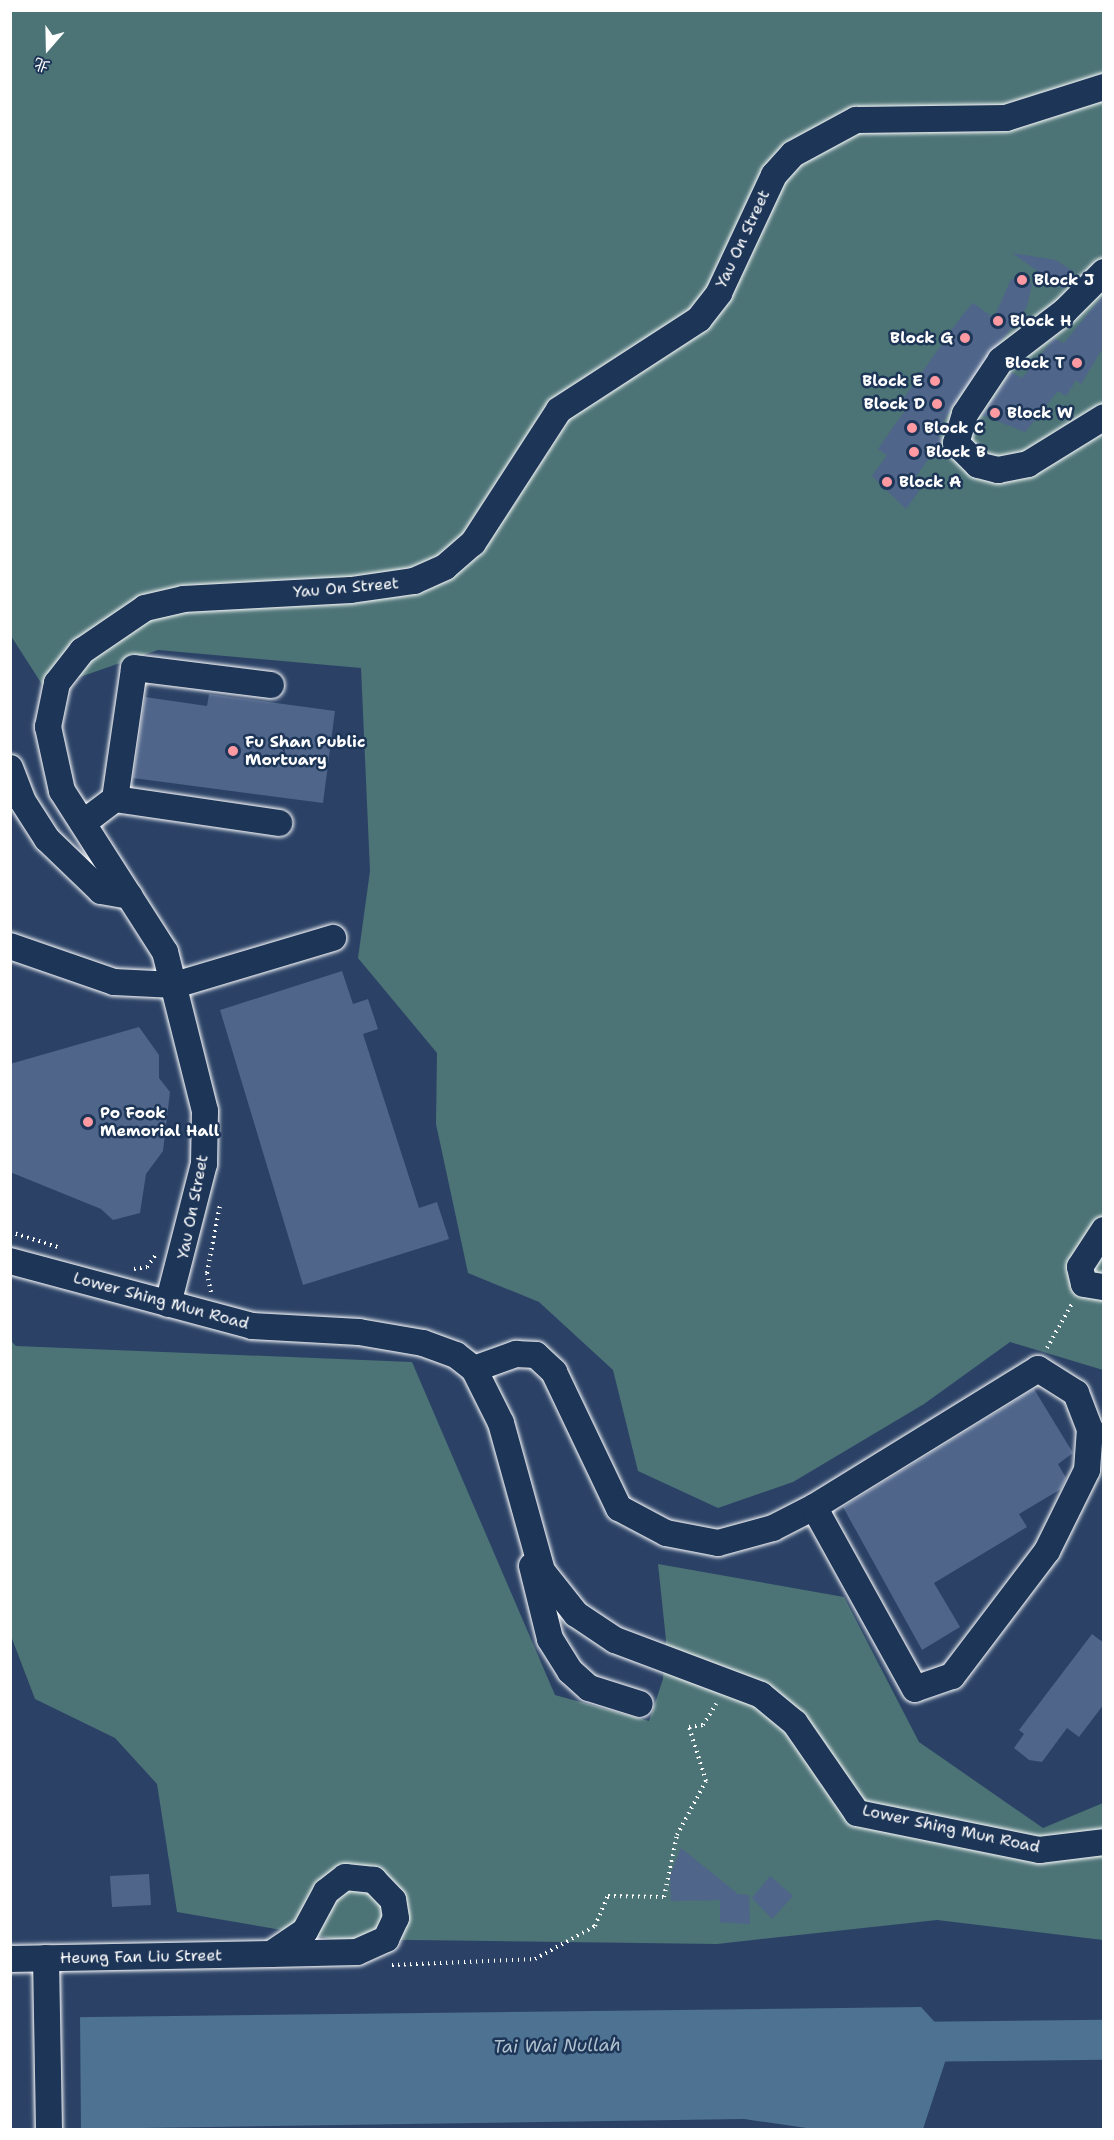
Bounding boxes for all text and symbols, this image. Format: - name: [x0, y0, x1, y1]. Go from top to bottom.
- north arrow: [18, 18, 78, 78]
- text: 北: [31, 53, 53, 78]
- street label: Yau On Street: [712, 187, 774, 291]
- place label: Block J: [1034, 270, 1094, 290]
- marker: Block J: [1015, 273, 1029, 287]
- place label: Block H: [1010, 311, 1072, 331]
- marker: Block H: [991, 314, 1005, 328]
- place label: Block G: [890, 328, 953, 348]
- marker: Block G: [958, 331, 972, 345]
- place label: Block T: [1005, 353, 1065, 373]
- marker: Block T: [1070, 356, 1084, 370]
- place label: Block E: [862, 371, 923, 391]
- marker: Block E: [928, 374, 942, 388]
- place label: Block D: [864, 394, 925, 414]
- marker: Block D: [930, 397, 944, 411]
- place label: Block W: [1007, 403, 1073, 423]
- marker: Block W: [988, 406, 1002, 420]
- place label: Block C: [924, 418, 984, 438]
- marker: Block C: [905, 421, 919, 435]
- place label: Block B: [926, 442, 986, 462]
- marker: Block B: [907, 445, 921, 459]
- place label: Block A: [899, 472, 961, 492]
- marker: Block A: [880, 475, 894, 489]
- street label: Yau On Street: [292, 574, 400, 602]
- place label: Fu Shan Public Mortuary: [245, 732, 365, 770]
- marker: Fu Shan Public Mortuary: [226, 744, 240, 758]
- place label: Po Fook Memorial Hall: [100, 1103, 219, 1141]
- marker: Po Fook Memorial Hall: [81, 1115, 95, 1129]
- street label: Yau On Street: [173, 1153, 213, 1261]
- street label: Lower Shing Mun Road: [71, 1268, 251, 1334]
- street label: Lower Shing Mun Road: [860, 1801, 1042, 1857]
- street label: Heung Fan Liu Street: [60, 1946, 222, 1968]
- water label: Tai Wai Nullah: [493, 2034, 621, 2058]

